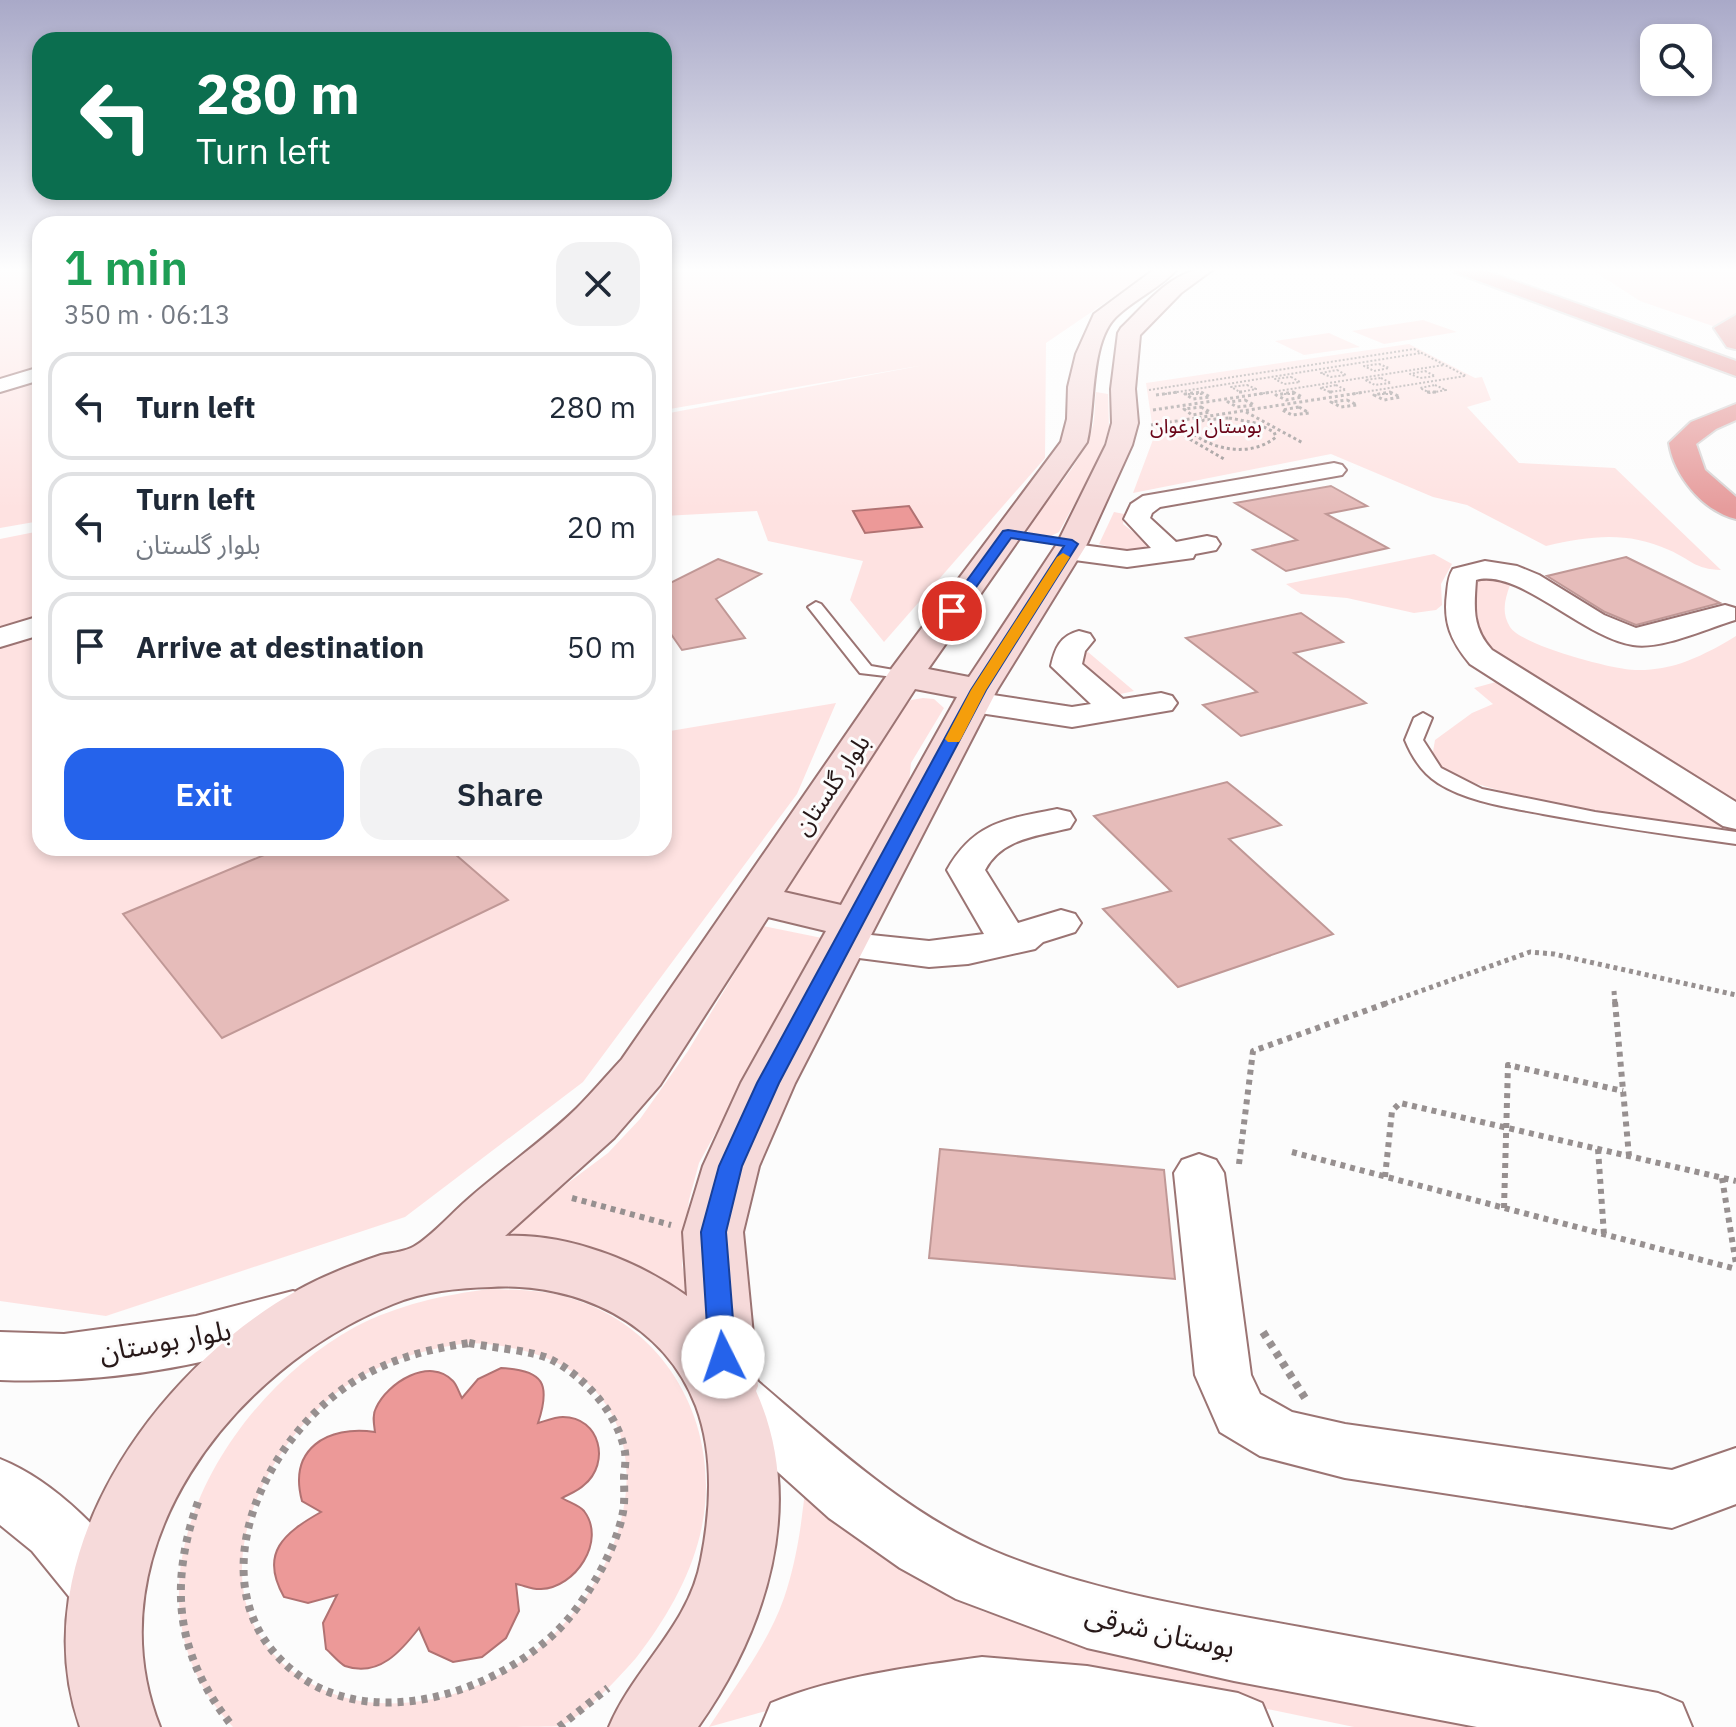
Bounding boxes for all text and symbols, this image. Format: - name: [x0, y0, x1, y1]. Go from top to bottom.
- map controls: [1640, 24, 1712, 96]
- button: search: [1640, 24, 1712, 96]
- text: 280 m: [196, 57, 360, 129]
- icon: left: [64, 64, 168, 168]
- text: Turn left: [196, 127, 331, 174]
- text: 1 min: [64, 236, 188, 298]
- button: close: [556, 242, 640, 326]
- text: 350 m · 06:13: [64, 297, 230, 331]
- icon: left: [68, 384, 112, 428]
- text: Turn left: [136, 387, 255, 426]
- text: 280 m: [549, 387, 636, 426]
- park label: بوستان ارغوان: [1150, 412, 1262, 439]
- text: Turn left: [136, 479, 255, 518]
- icon: left: [68, 504, 112, 548]
- text: 20 m: [567, 507, 636, 546]
- text: بلوار گلستان: [136, 527, 261, 561]
- pin: [918, 577, 986, 645]
- icon: arrive: [930, 589, 974, 633]
- icon: arrive: [68, 624, 112, 668]
- text: Arrive at destination: [136, 627, 424, 666]
- text: 50 m: [567, 627, 636, 666]
- street label: بلوار گلستان: [786, 728, 877, 841]
- button: Exit: [64, 748, 344, 840]
- button: Share: [360, 748, 640, 840]
- street label: بلوار بوستان: [96, 1311, 234, 1370]
- position arrow: [681, 1315, 765, 1399]
- street label: بوستان شرقی: [1082, 1595, 1239, 1666]

